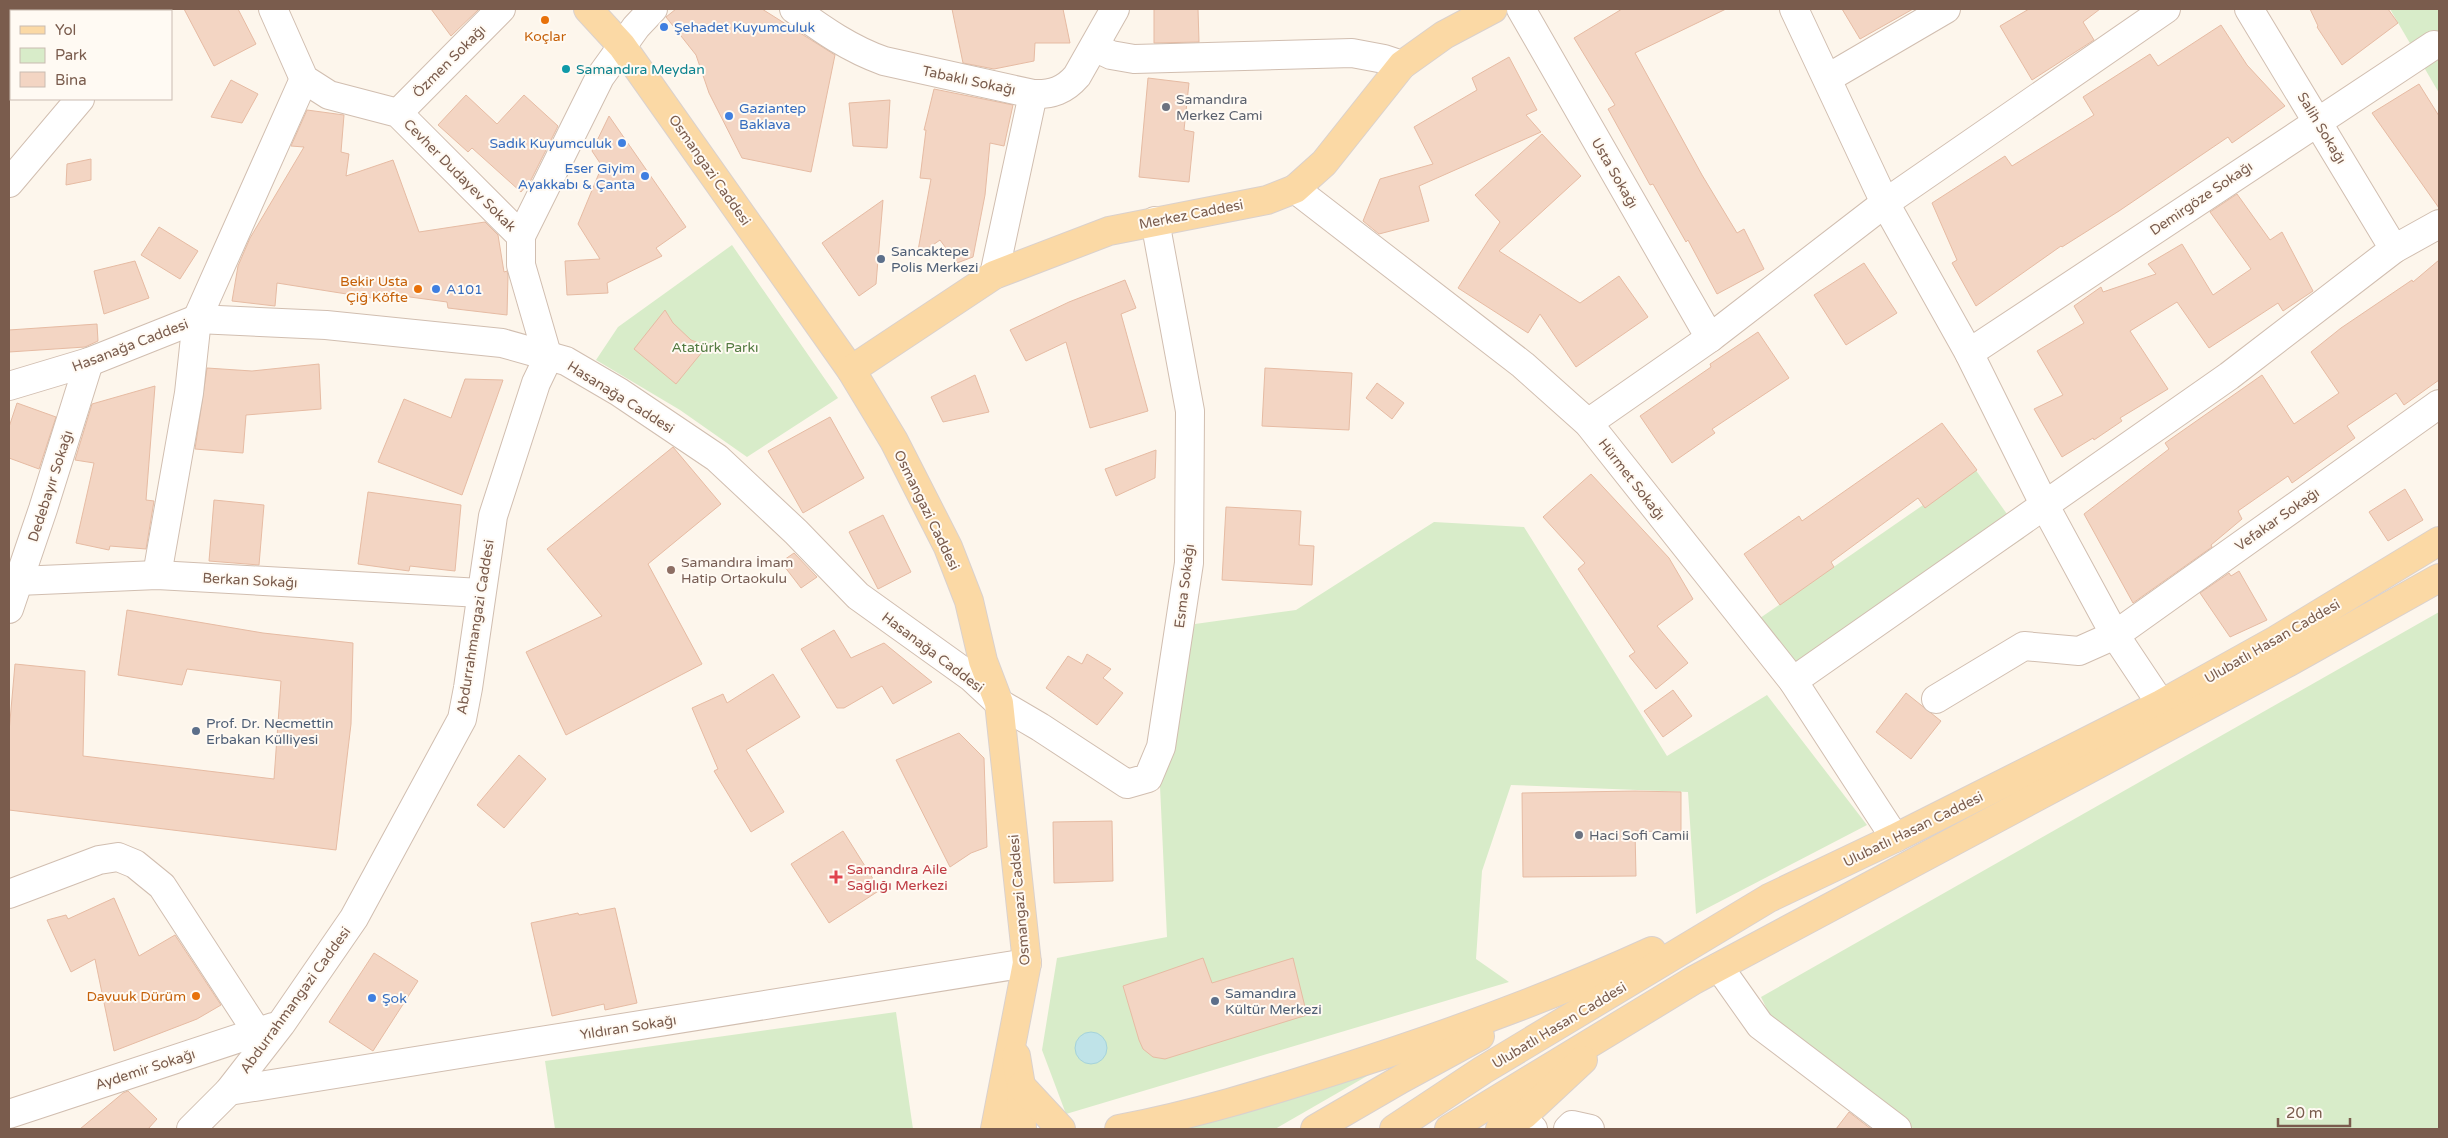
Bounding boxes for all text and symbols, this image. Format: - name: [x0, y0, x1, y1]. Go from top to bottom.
- legend: [10, 10, 172, 100]
- marker: Koçlar: [539, 14, 551, 26]
- place label: Şehadet Kuyumculuk: [674, 19, 815, 36]
- text: Yol: [55, 21, 76, 39]
- street label: Özmen Sokağı: [409, 21, 489, 101]
- marker: Şehadet Kuyumculuk: [658, 21, 670, 33]
- place label: Koçlar: [524, 28, 567, 45]
- text: Park: [55, 46, 87, 64]
- place label: Samandıra Meydan: [576, 61, 705, 78]
- street label: Tabaklı Sokağı: [921, 62, 1017, 99]
- marker: Samandıra Meydan: [560, 63, 572, 75]
- text: Bina: [55, 71, 87, 89]
- street label: Salih Sokağı: [2294, 89, 2350, 167]
- place label: Samandıra Merkez Cami: [1176, 91, 1263, 124]
- place label: Gaziantep Baklava: [739, 100, 806, 133]
- marker: Samandıra Merkez Cami: [1160, 101, 1172, 113]
- marker: Gaziantep Baklava: [723, 110, 735, 122]
- street label: Osmangazi Caddesi: [665, 112, 754, 229]
- street label: Cevher Dudayev Sokak: [400, 116, 520, 235]
- place label: Sadık Kuyumculuk: [489, 135, 612, 152]
- street label: Usta Sokağı: [1588, 135, 1642, 212]
- marker: Sadık Kuyumculuk: [616, 137, 628, 149]
- street label: Demirgöze Sokağı: [2147, 158, 2256, 239]
- place label: Eser Giyim Ayakkabı & Çanta: [518, 160, 635, 193]
- marker: Eser Giyim Ayakkabı & Çanta: [639, 170, 651, 182]
- street label: Merkez Caddesi: [1137, 196, 1245, 233]
- place label: Sancaktepe Polis Merkezi: [891, 243, 979, 276]
- marker: Sancaktepe Polis Merkezi: [875, 253, 887, 265]
- place label: Bekir Usta Çiğ Köfte: [340, 273, 408, 306]
- place label: A101: [446, 281, 483, 298]
- marker: Bekir Usta Çiğ Köfte: [412, 283, 424, 295]
- marker: A101: [430, 283, 442, 295]
- street label: Hasanağa Caddesi: [70, 315, 191, 375]
- park label: Atatürk Parkı: [671, 339, 759, 356]
- street label: Hasanağa Caddesi: [564, 358, 677, 437]
- street label: Dedebayır Sokağı: [24, 428, 77, 544]
- street label: Hürmet Sokağı: [1594, 435, 1669, 523]
- street label: Osmangazi Caddesi: [890, 447, 963, 573]
- street label: Vefakar Sokağı: [2232, 484, 2323, 555]
- street label: Abdurrahmangazi Caddesi: [453, 538, 498, 716]
- street label: Esma Sokağı: [1171, 543, 1198, 629]
- place label: Samandıra İmam Hatip Ortaokulu: [681, 554, 793, 587]
- marker: Samandıra İmam Hatip Ortaokulu: [665, 564, 677, 576]
- street label: Berkan Sokağı: [202, 570, 298, 591]
- street label: Ulubatlı Hasan Caddesi: [2202, 596, 2343, 687]
- street label: Hasanağa Caddesi: [878, 609, 987, 696]
- place label: Prof. Dr. Necmettin Erbakan Külliyesi: [206, 715, 334, 748]
- marker: Prof. Dr. Necmettin Erbakan Külliyesi: [190, 725, 202, 737]
- street label: Ulubatlı Hasan Caddesi: [1840, 788, 1986, 871]
- place label: Haci Sofi Camii: [1589, 827, 1689, 844]
- marker: Haci Sofi Camii: [1573, 829, 1585, 841]
- street label: Osmangazi Caddesi: [1005, 834, 1034, 966]
- place label: Samandıra Aile Sağlığı Merkezi: [847, 861, 948, 894]
- marker: Samandıra Aile Sağlığı Merkezi: [829, 870, 843, 884]
- street label: Abdurrahmangazi Caddesi: [236, 924, 354, 1077]
- street label: Ulubatlı Hasan Caddesi: [1489, 979, 1629, 1072]
- place label: Samandıra Kültür Merkezi: [1225, 985, 1322, 1018]
- place label: Davuuk Dürüm: [86, 988, 186, 1005]
- marker: Davuuk Dürüm: [190, 990, 202, 1002]
- place label: Şok: [382, 990, 407, 1007]
- marker: Şok: [366, 992, 378, 1004]
- marker: Samandıra Kültür Merkezi: [1209, 995, 1221, 1007]
- street label: Yıldıran Sokağı: [579, 1011, 678, 1044]
- street label: Aydemir Sokağı: [93, 1045, 197, 1094]
- scale bar: [2278, 1096, 2350, 1128]
- text: 20 m: [2286, 1104, 2323, 1122]

